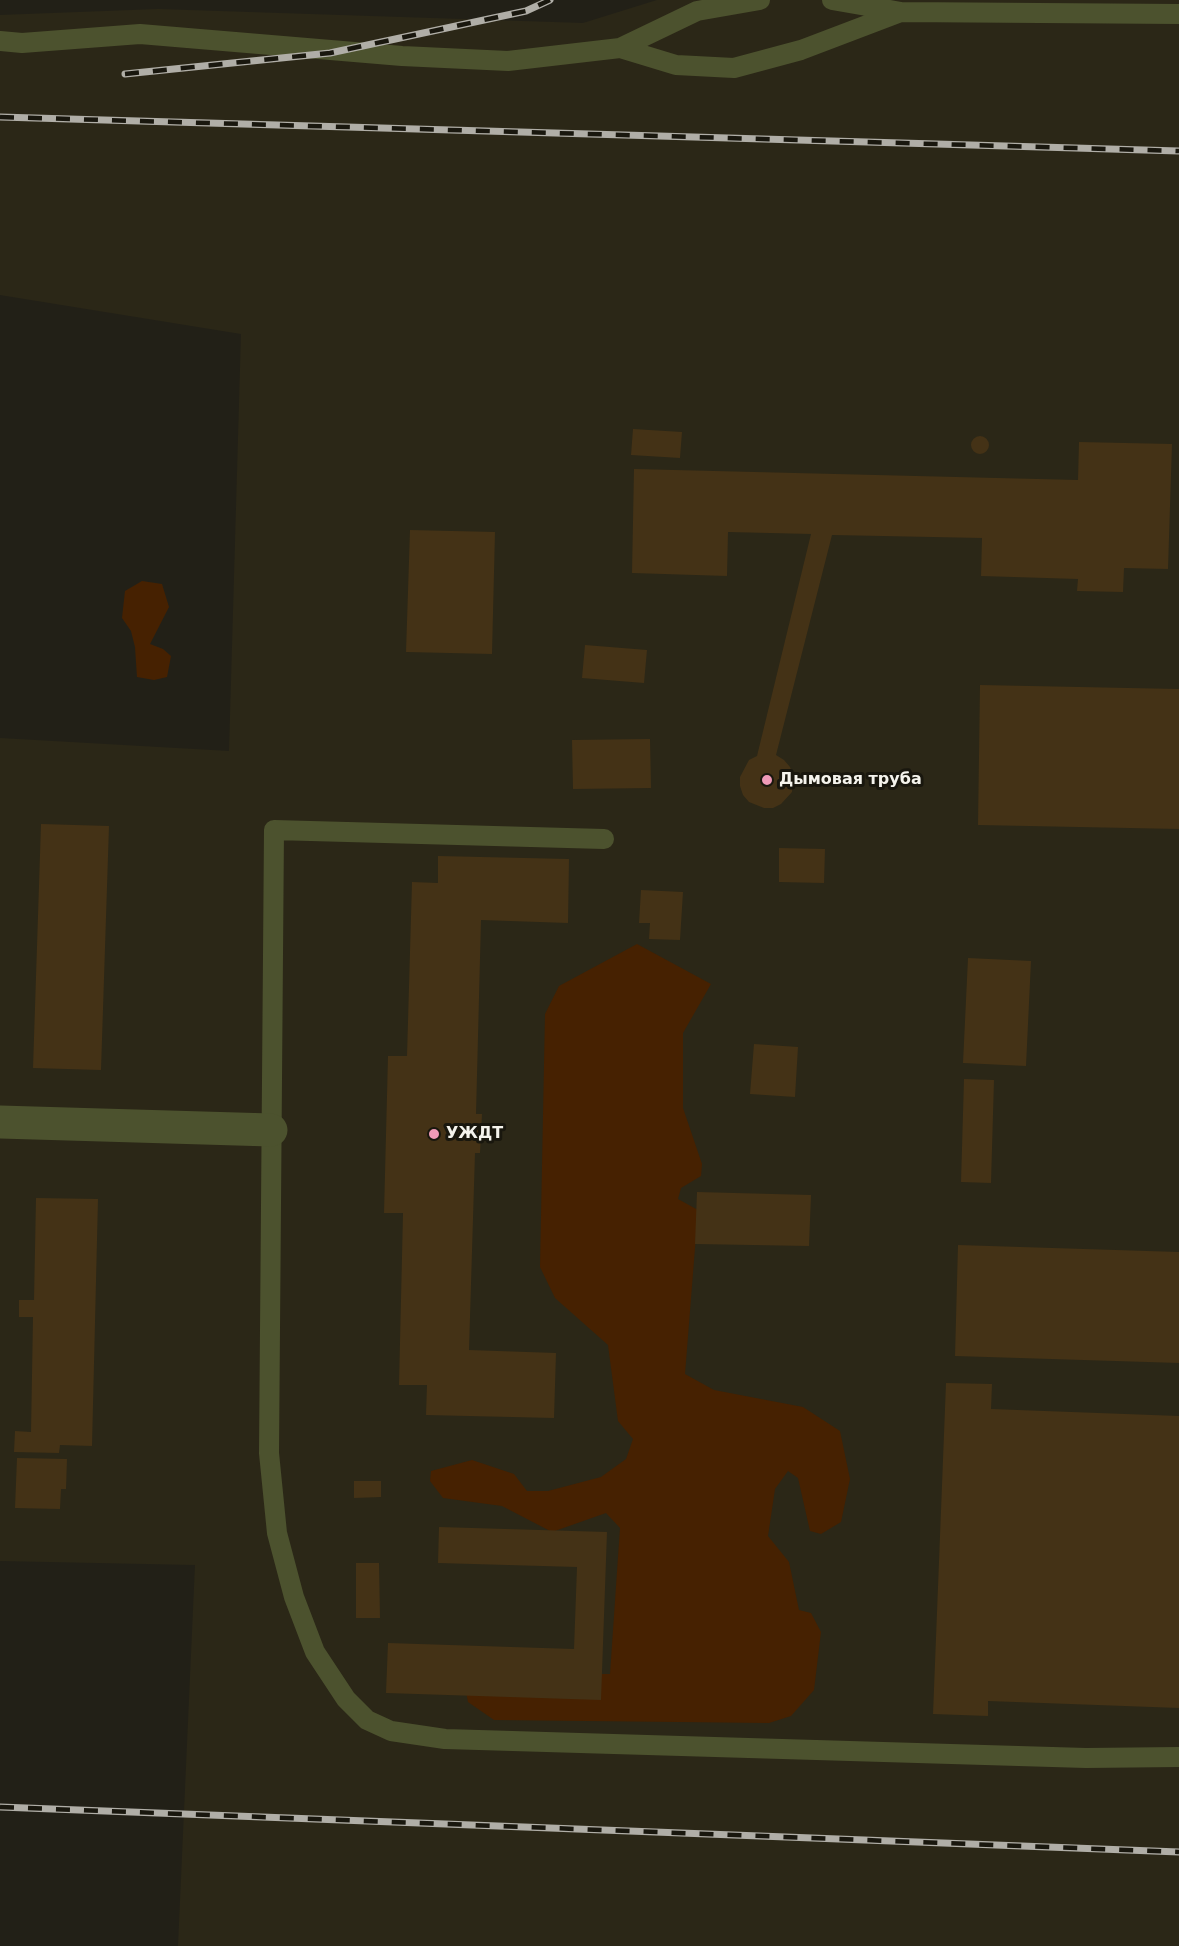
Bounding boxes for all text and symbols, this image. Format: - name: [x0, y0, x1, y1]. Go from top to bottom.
- place label: Дымовая труба: [779, 770, 922, 790]
- marker: Дымовая труба: [760, 773, 774, 787]
- place label: УЖДТ: [446, 1124, 503, 1144]
- marker: УЖДТ: [427, 1127, 441, 1141]

